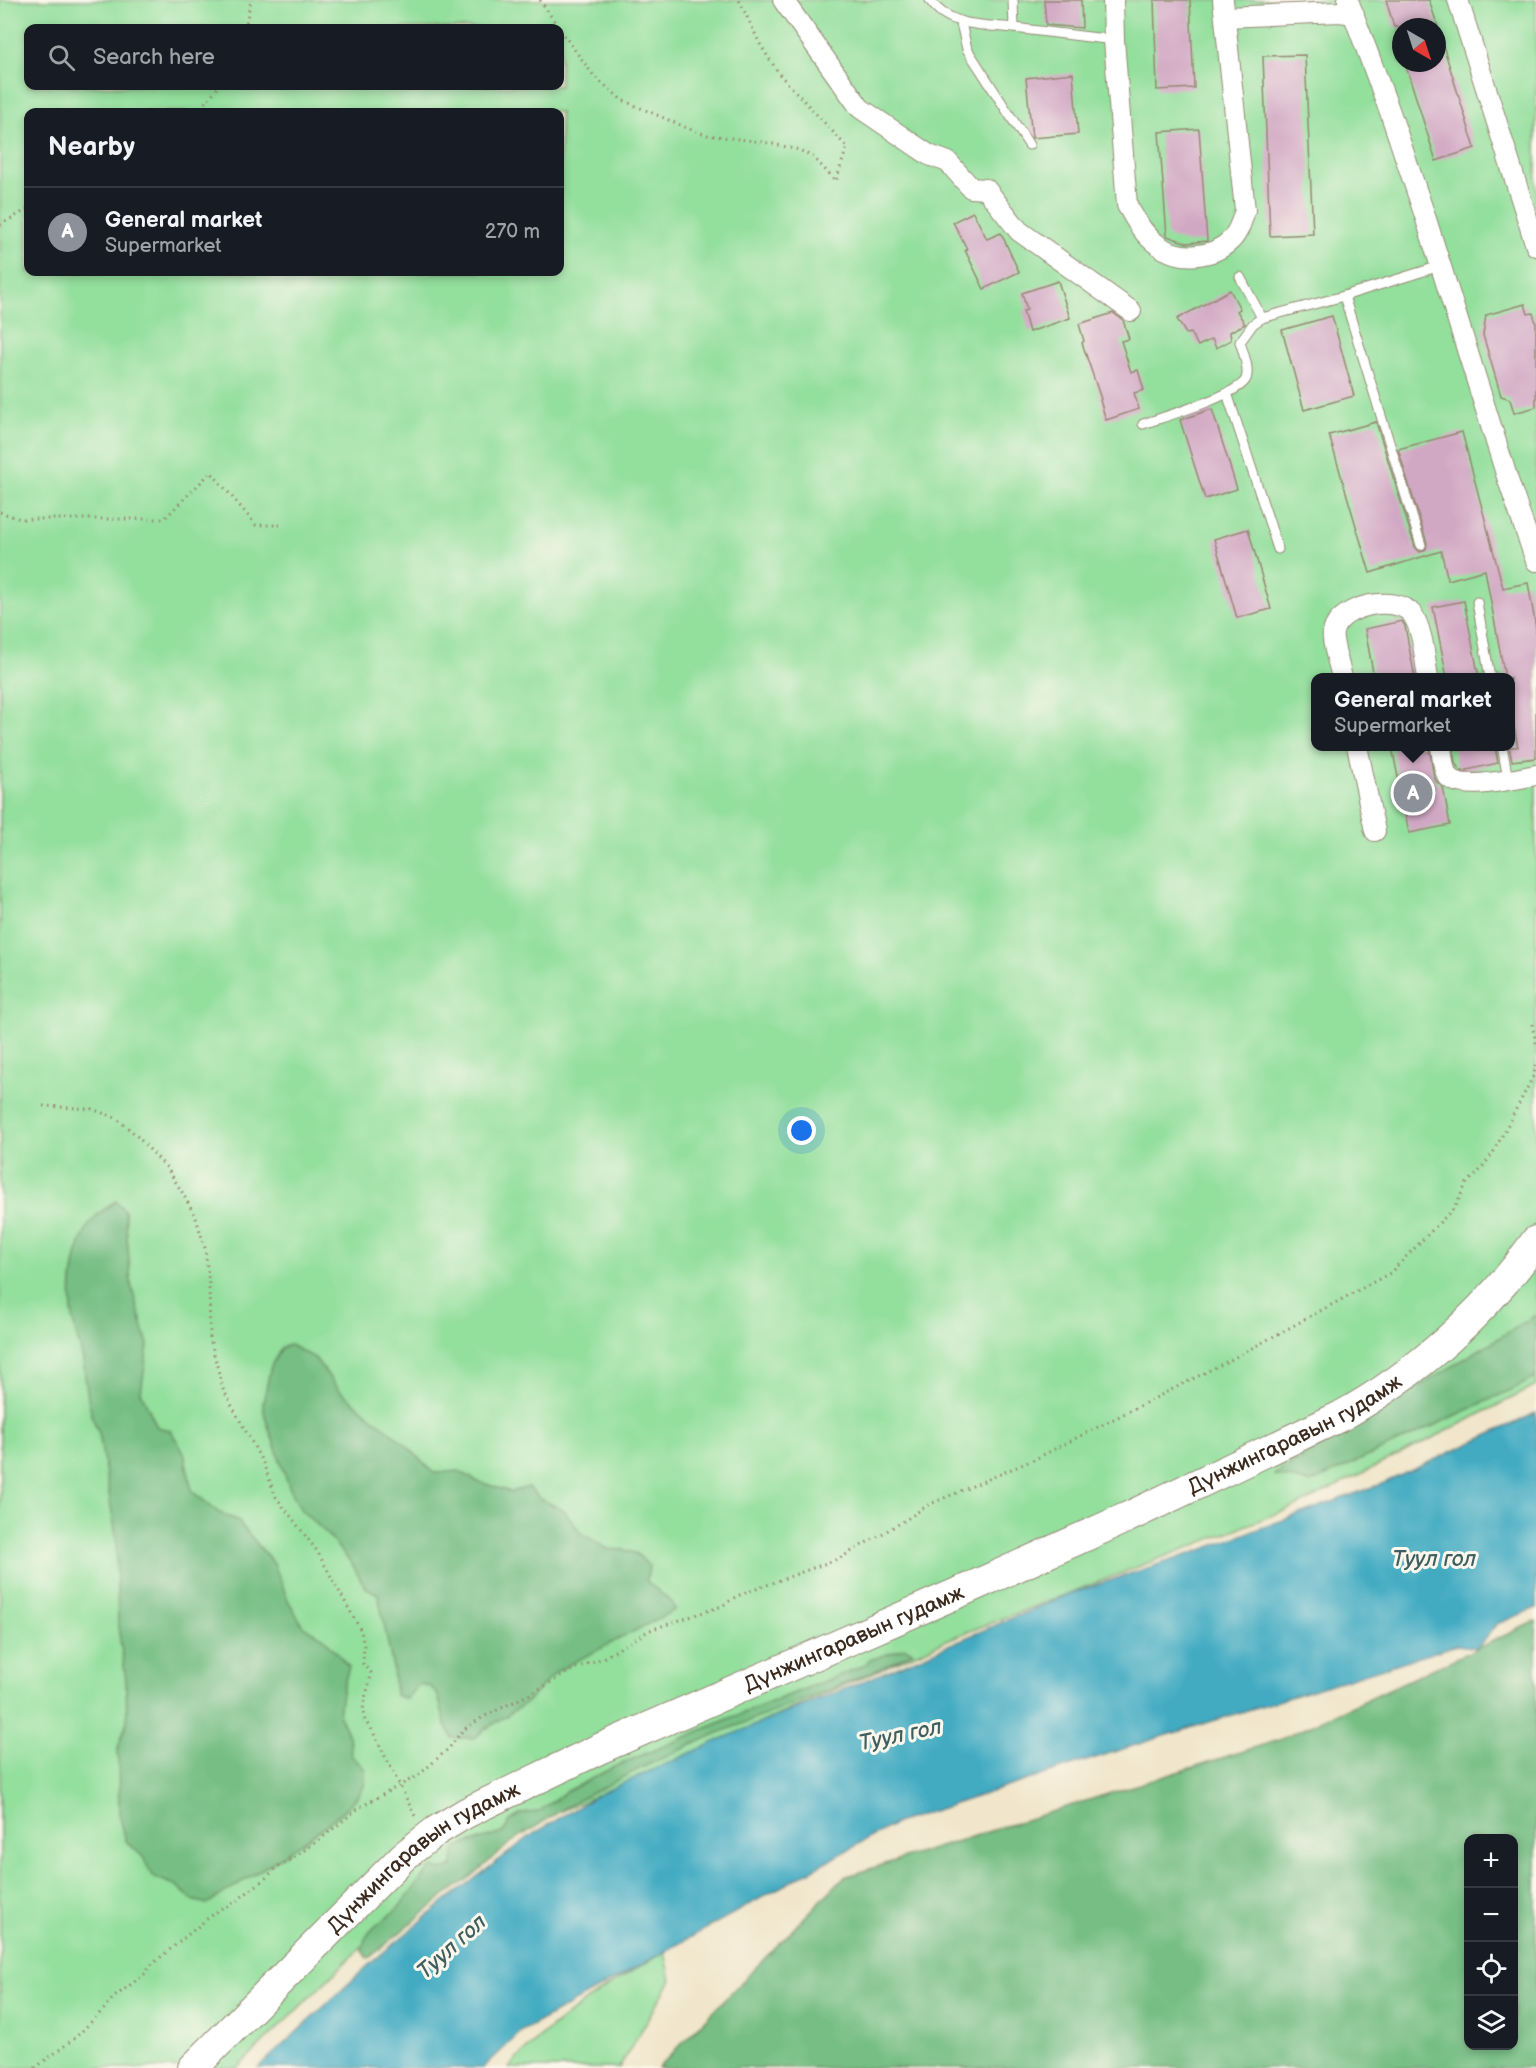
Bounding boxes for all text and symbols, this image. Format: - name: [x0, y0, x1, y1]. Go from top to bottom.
- north arrow: [1392, 18, 1446, 72]
- search box: [24, 24, 564, 90]
- icon: search: [45, 41, 78, 74]
- text: Search here: [93, 44, 215, 71]
- text: Nearby: [48, 132, 135, 163]
- text: General market: [105, 207, 262, 234]
- text: A: [61, 220, 74, 244]
- text: 270 m: [485, 220, 540, 244]
- text: Supermarket: [105, 234, 221, 258]
- popup: [1311, 673, 1515, 751]
- text: General market: [1334, 687, 1492, 714]
- text: Supermarket: [1334, 714, 1451, 738]
- pin: A: [1394, 770, 1432, 816]
- your location: [787, 1116, 816, 1145]
- street label: Дүнжингаравын гудамж: [1184, 1369, 1407, 1500]
- water label: Туул гол: [1392, 1546, 1477, 1573]
- street label: Дүнжингаравын гудамж: [740, 1580, 968, 1697]
- water label: Туул гол: [856, 1713, 945, 1757]
- street label: Дүнжингаравын гудамж: [322, 1777, 524, 1939]
- map controls: [1464, 1834, 1518, 2050]
- button: +: [1464, 1834, 1518, 1888]
- button: −: [1464, 1888, 1518, 1942]
- water label: Туул гол: [412, 1909, 493, 1985]
- button: locate: [1464, 1942, 1518, 1996]
- button: layers: [1464, 1996, 1518, 2050]

